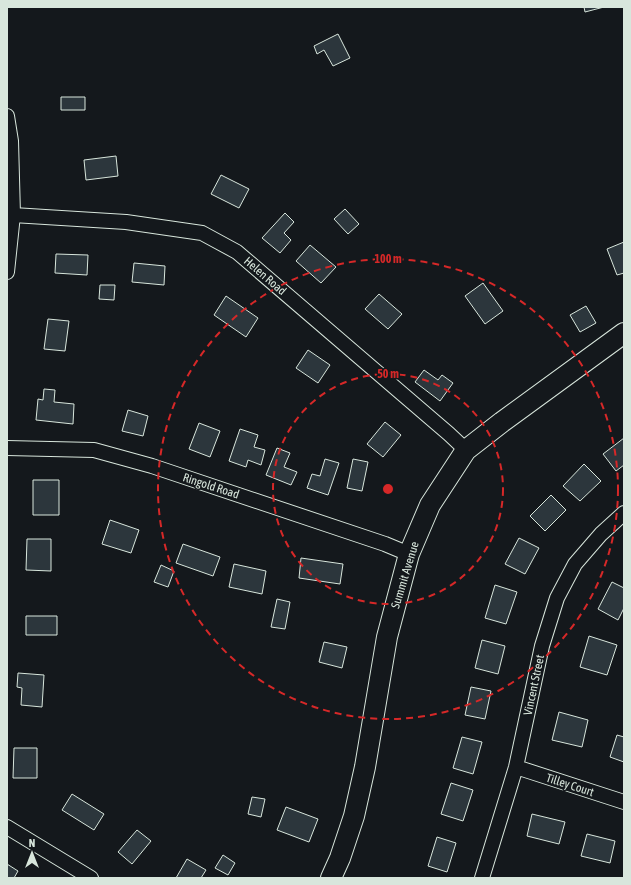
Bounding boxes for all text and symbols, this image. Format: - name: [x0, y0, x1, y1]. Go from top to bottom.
- text: 100 m: [374, 252, 402, 266]
- street label: Helen Road: [241, 254, 289, 298]
- text: 50 m: [377, 367, 399, 381]
- street label: Ringold Road: [181, 470, 241, 502]
- centre of rings: [381, 482, 395, 496]
- street label: Summit Avenue: [388, 540, 422, 610]
- street label: Vincent Street: [521, 653, 547, 717]
- street label: Tilley Court: [544, 771, 596, 799]
- north arrow: [12, 833, 52, 873]
- text: N: [29, 837, 35, 849]

